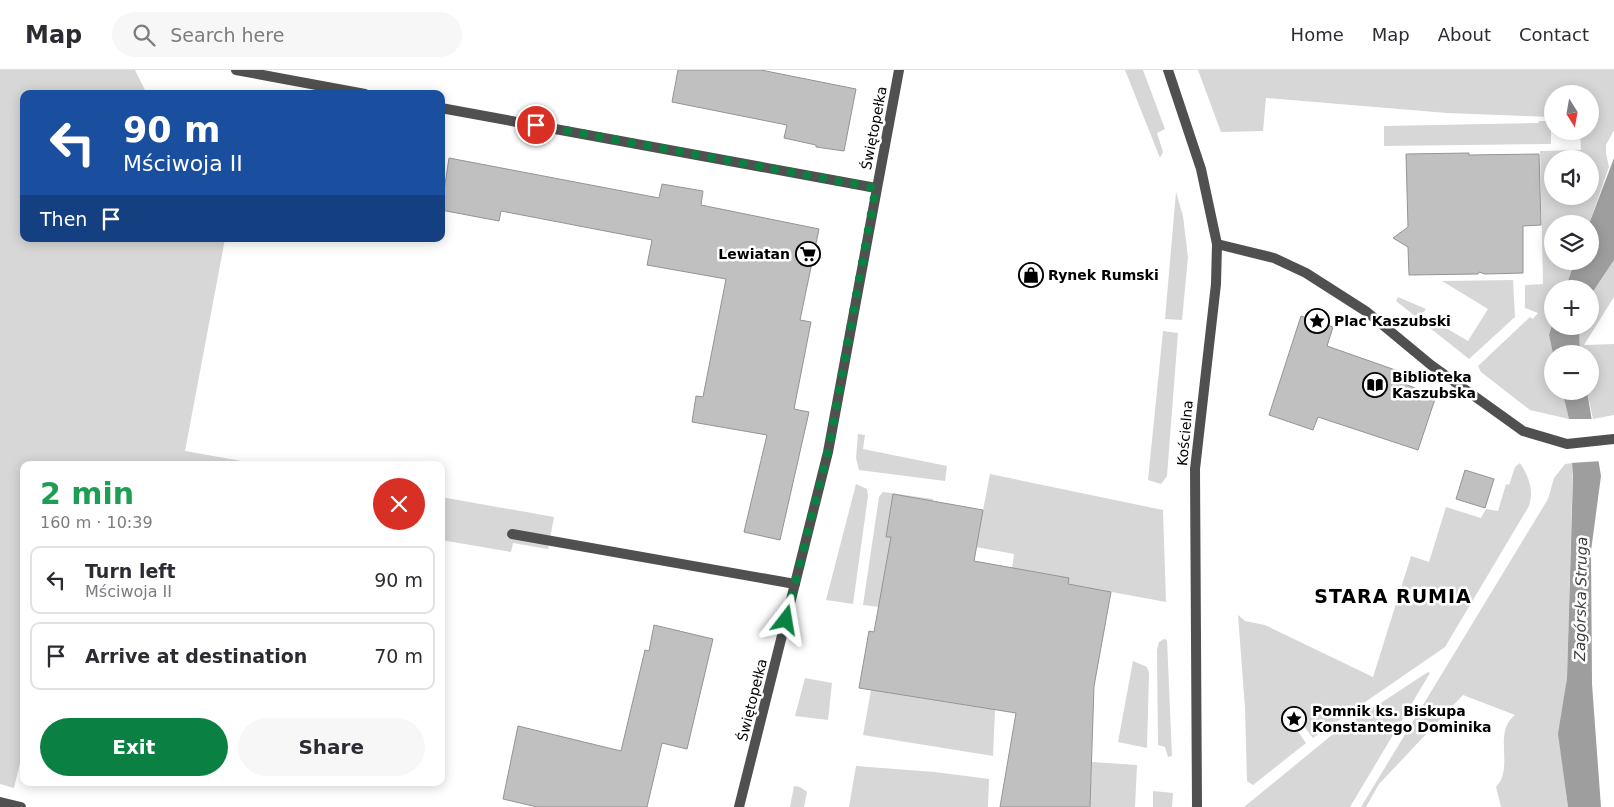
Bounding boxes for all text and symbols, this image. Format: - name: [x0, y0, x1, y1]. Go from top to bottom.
- search box: [112, 12, 462, 57]
- text: Map: [25, 21, 82, 49]
- icon: search: [130, 21, 158, 49]
- text: Search here: [170, 24, 284, 46]
- text: Home: [1291, 24, 1344, 45]
- text: Map: [1372, 24, 1410, 45]
- text: About: [1438, 24, 1491, 45]
- text: Contact: [1519, 24, 1589, 45]
- street label: Świętopełka: [857, 85, 890, 171]
- north arrow: [1544, 85, 1599, 140]
- map controls: [1544, 85, 1599, 400]
- pin: [515, 104, 557, 146]
- icon: left: [40, 110, 105, 175]
- text: 90 m: [123, 110, 220, 150]
- icon: arrive: [522, 111, 550, 139]
- button: sound: [1544, 150, 1599, 205]
- text: Mściwoja II: [123, 151, 243, 176]
- icon: arrive: [97, 205, 125, 233]
- text: Then: [40, 208, 87, 230]
- button: layers: [1544, 215, 1599, 270]
- supermarket icon: Lewiatan: [795, 241, 821, 267]
- place label: Lewiatan: [718, 246, 790, 262]
- shop icon: Rynek Rumski: [1018, 262, 1044, 288]
- place label: Rynek Rumski: [1048, 267, 1159, 283]
- button: +: [1544, 280, 1599, 335]
- place icon: Plac Kaszubski: [1304, 308, 1330, 334]
- place label: Plac Kaszubski: [1334, 313, 1451, 329]
- button: −: [1544, 345, 1599, 400]
- place label: Biblioteka Kaszubska: [1392, 369, 1476, 401]
- library icon: Biblioteka Kaszubska: [1362, 372, 1388, 398]
- street label: Kościelna: [1174, 399, 1196, 467]
- text: 2 min: [40, 476, 134, 511]
- button: close: [373, 478, 425, 530]
- text: 160 m · 10:39: [40, 513, 153, 532]
- water label: Zagórska Struga: [1571, 537, 1591, 662]
- text: Turn left: [85, 560, 176, 582]
- icon: left: [42, 566, 70, 594]
- text: 90 m: [374, 569, 423, 591]
- text: Mściwoja II: [85, 582, 172, 601]
- district label: STARA RUMIA: [1314, 585, 1472, 607]
- position arrow: [759, 593, 811, 645]
- icon: arrive: [42, 642, 70, 670]
- text: Arrive at destination: [85, 645, 307, 667]
- text: 70 m: [374, 645, 423, 667]
- street label: Świętopełka: [733, 657, 770, 743]
- place label: Pomnik ks. Biskupa Konstantego Dominika: [1312, 703, 1491, 735]
- place icon: Pomnik ks. Biskupa Konstantego Dominika: [1281, 706, 1307, 732]
- button: Exit: [40, 718, 228, 776]
- button: Share: [238, 718, 425, 776]

